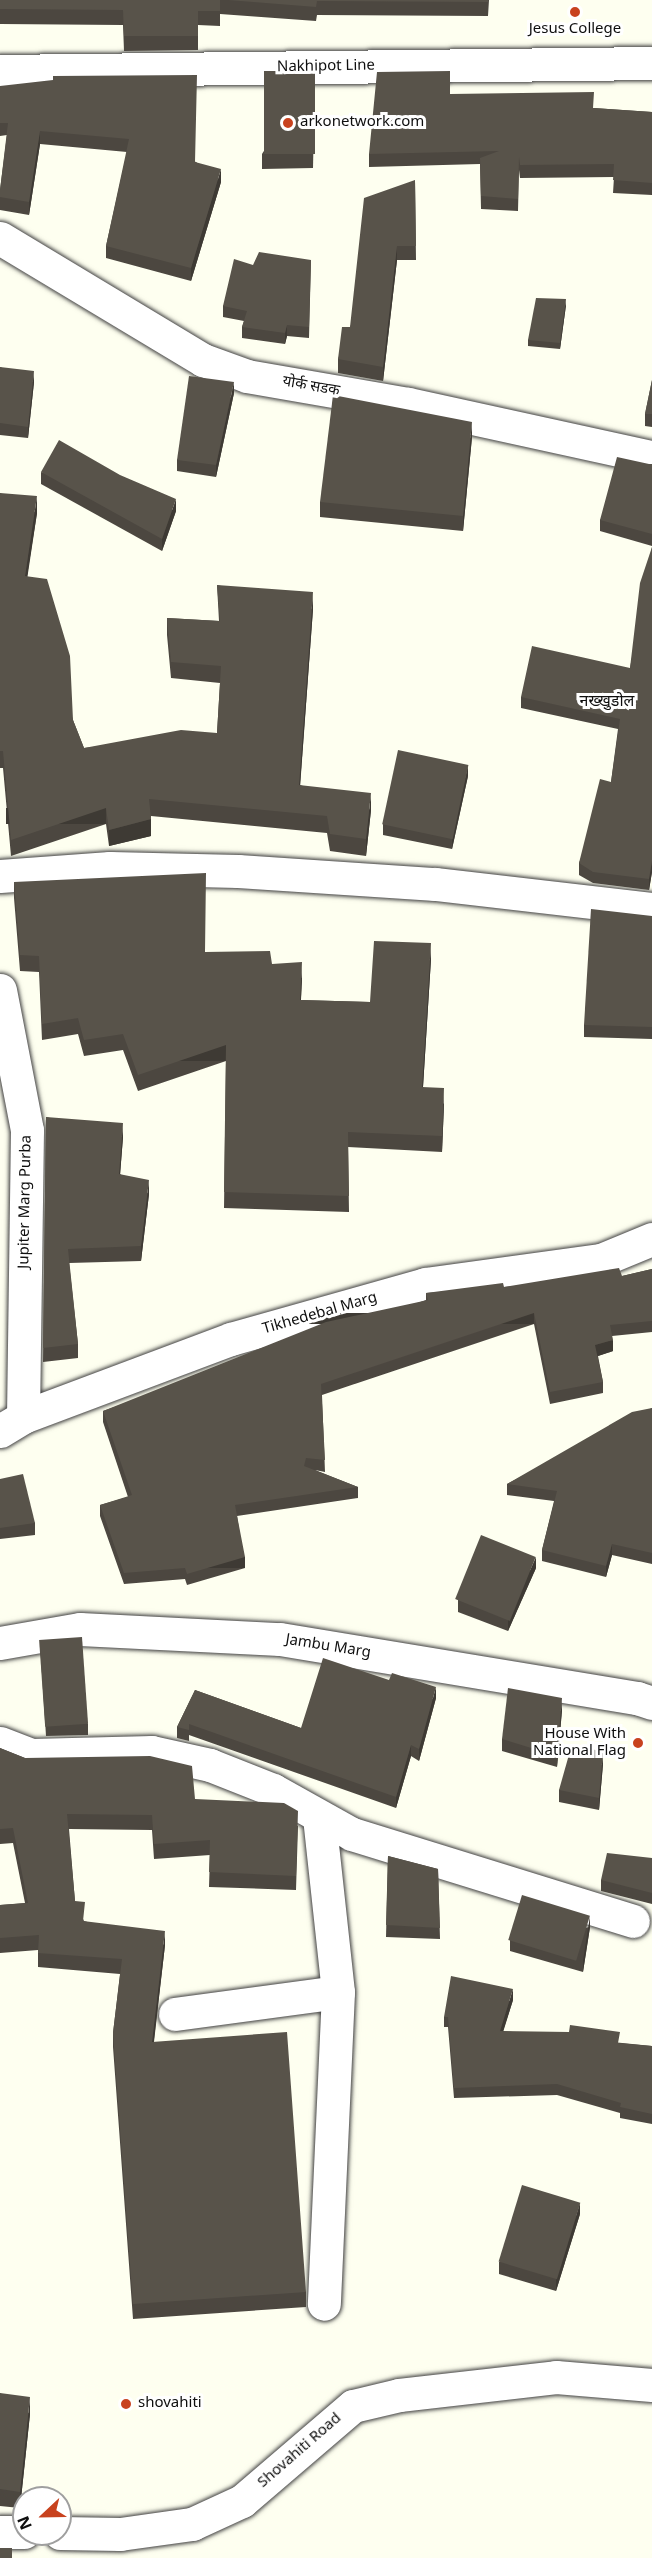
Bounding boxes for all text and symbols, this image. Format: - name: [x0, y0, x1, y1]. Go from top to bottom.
- marker: Jesus College: [568, 5, 582, 19]
- place label: Jesus College: [529, 21, 621, 39]
- street label: Nakhipot Line: [277, 57, 375, 77]
- place label: arkonetwork.com: [300, 114, 424, 132]
- marker: arkonetwork.com: [281, 116, 295, 130]
- street label: योर्क सडक: [281, 373, 341, 401]
- district label: नख्खुडोल: [580, 693, 634, 713]
- street label: Jupiter Marg Purba: [16, 1135, 36, 1269]
- street label: Tikhedebal Marg: [261, 1289, 379, 1339]
- street label: Jambu Marg: [284, 1631, 372, 1663]
- place label: House With National Flag: [533, 1725, 626, 1760]
- marker: House With National Flag: [631, 1736, 645, 1750]
- place label: shovahiti: [138, 2395, 202, 2413]
- marker: shovahiti: [119, 2397, 133, 2411]
- street label: Shovahiti Road: [255, 2410, 345, 2492]
- north arrow: [12, 2486, 72, 2546]
- text: N: [15, 2512, 39, 2532]

